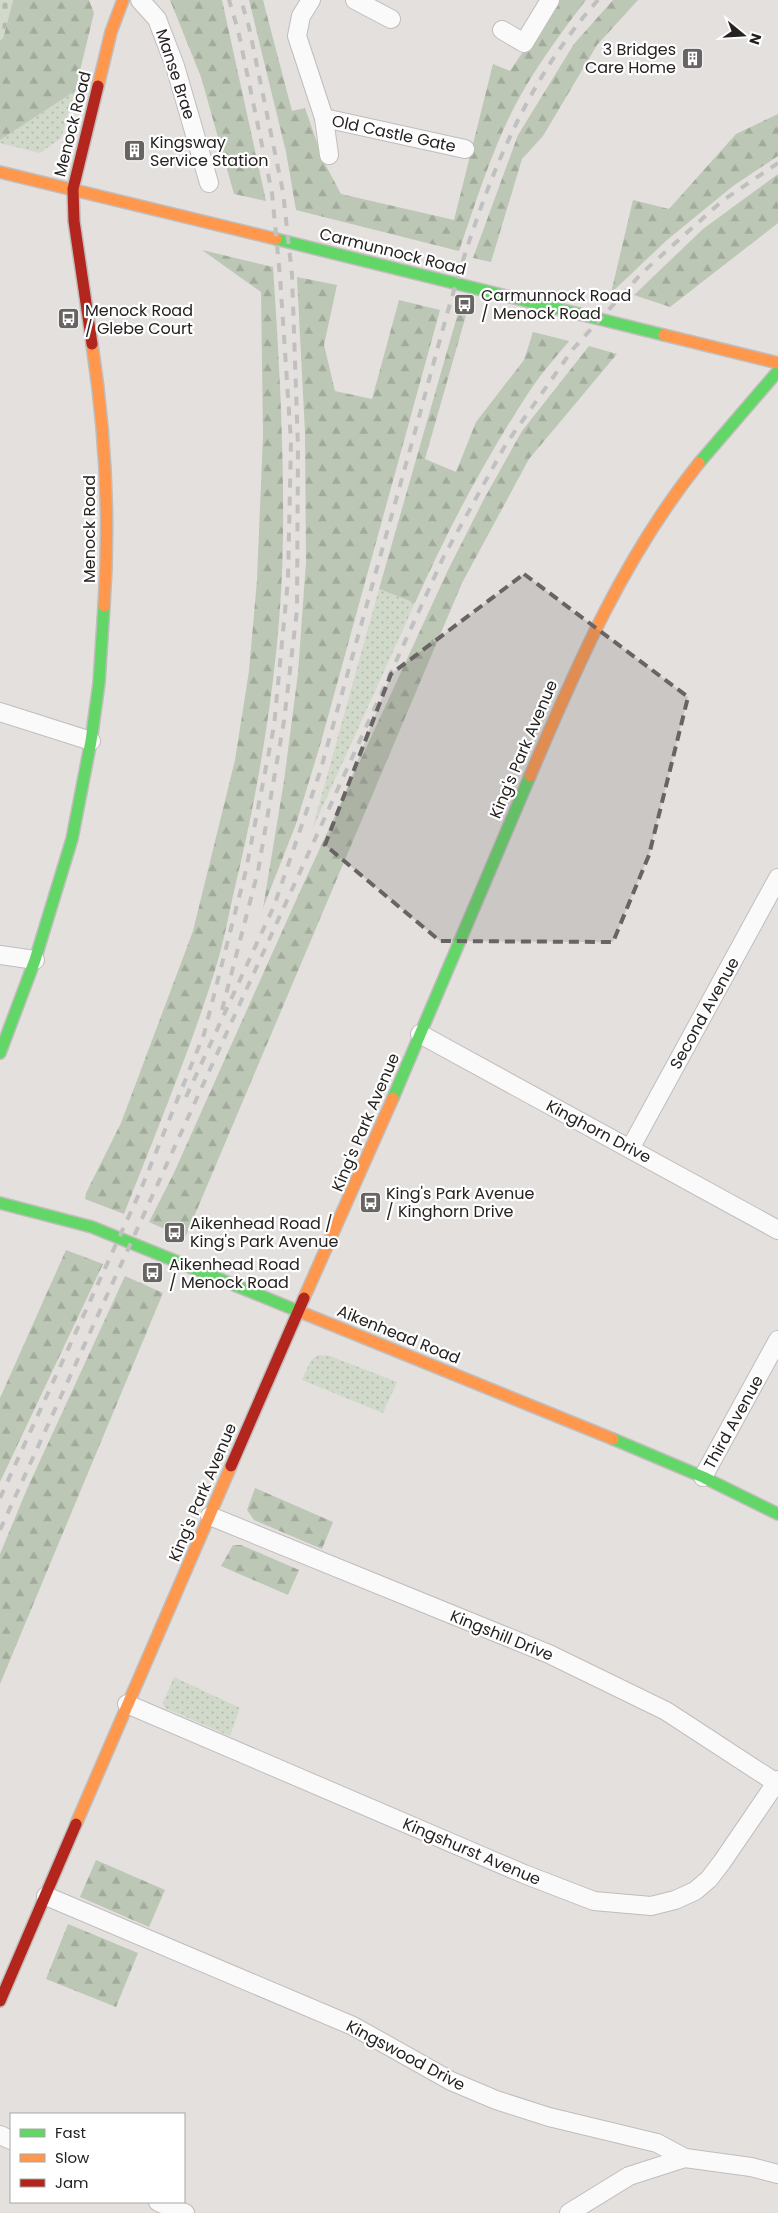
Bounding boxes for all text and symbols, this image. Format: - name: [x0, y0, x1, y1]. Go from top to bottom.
- north arrow: [718, 10, 768, 60]
- street label: Manse Brae: [150, 26, 201, 122]
- text: N: [744, 31, 767, 47]
- place label: 3 Bridges Care Home: [585, 38, 676, 79]
- building icon: 3 Bridges Care Home: [680, 46, 704, 70]
- street label: Menock Road: [48, 69, 97, 179]
- street label: Old Castle Gate: [330, 109, 458, 158]
- place label: Kingsway Service Station: [150, 131, 268, 172]
- building icon: Kingsway Service Station: [122, 139, 146, 163]
- street label: Carmunnock Road: [317, 222, 469, 281]
- place label: Carmunnock Road / Menock Road: [481, 284, 631, 325]
- bus stop icon: Carmunnock Road / Menock Road: [453, 292, 477, 316]
- place label: Menock Road / Glebe Court: [85, 299, 193, 340]
- bus stop icon: Menock Road / Glebe Court: [57, 307, 81, 331]
- street label: Menock Road: [78, 475, 101, 583]
- street label: King's Park Avenue: [484, 676, 563, 822]
- street label: Second Avenue: [664, 953, 745, 1073]
- street label: King's Park Avenue: [326, 1049, 405, 1195]
- street label: Kinghorn Drive: [542, 1094, 655, 1169]
- place label: King's Park Avenue / Kinghorn Drive: [386, 1182, 534, 1223]
- bus stop icon: King's Park Avenue / Kinghorn Drive: [358, 1190, 382, 1214]
- place label: Aikenhead Road / King's Park Avenue: [190, 1212, 338, 1253]
- bus stop icon: Aikenhead Road / King's Park Avenue: [162, 1220, 186, 1244]
- place label: Aikenhead Road / Menock Road: [169, 1253, 300, 1294]
- bus stop icon: Aikenhead Road / Menock Road: [141, 1261, 165, 1285]
- street label: Aikenhead Road: [334, 1299, 464, 1370]
- street label: Third Avenue: [698, 1371, 769, 1473]
- street label: King's Park Avenue: [163, 1419, 242, 1565]
- street label: Kingshill Drive: [447, 1604, 557, 1667]
- street label: Kingshurst Avenue: [399, 1812, 544, 1891]
- street label: Kingswood Drive: [342, 2014, 469, 2097]
- legend: [10, 2113, 185, 2203]
- text: Fast: [55, 2122, 86, 2143]
- text: Slow: [55, 2147, 90, 2168]
- text: Jam: [55, 2172, 89, 2193]

